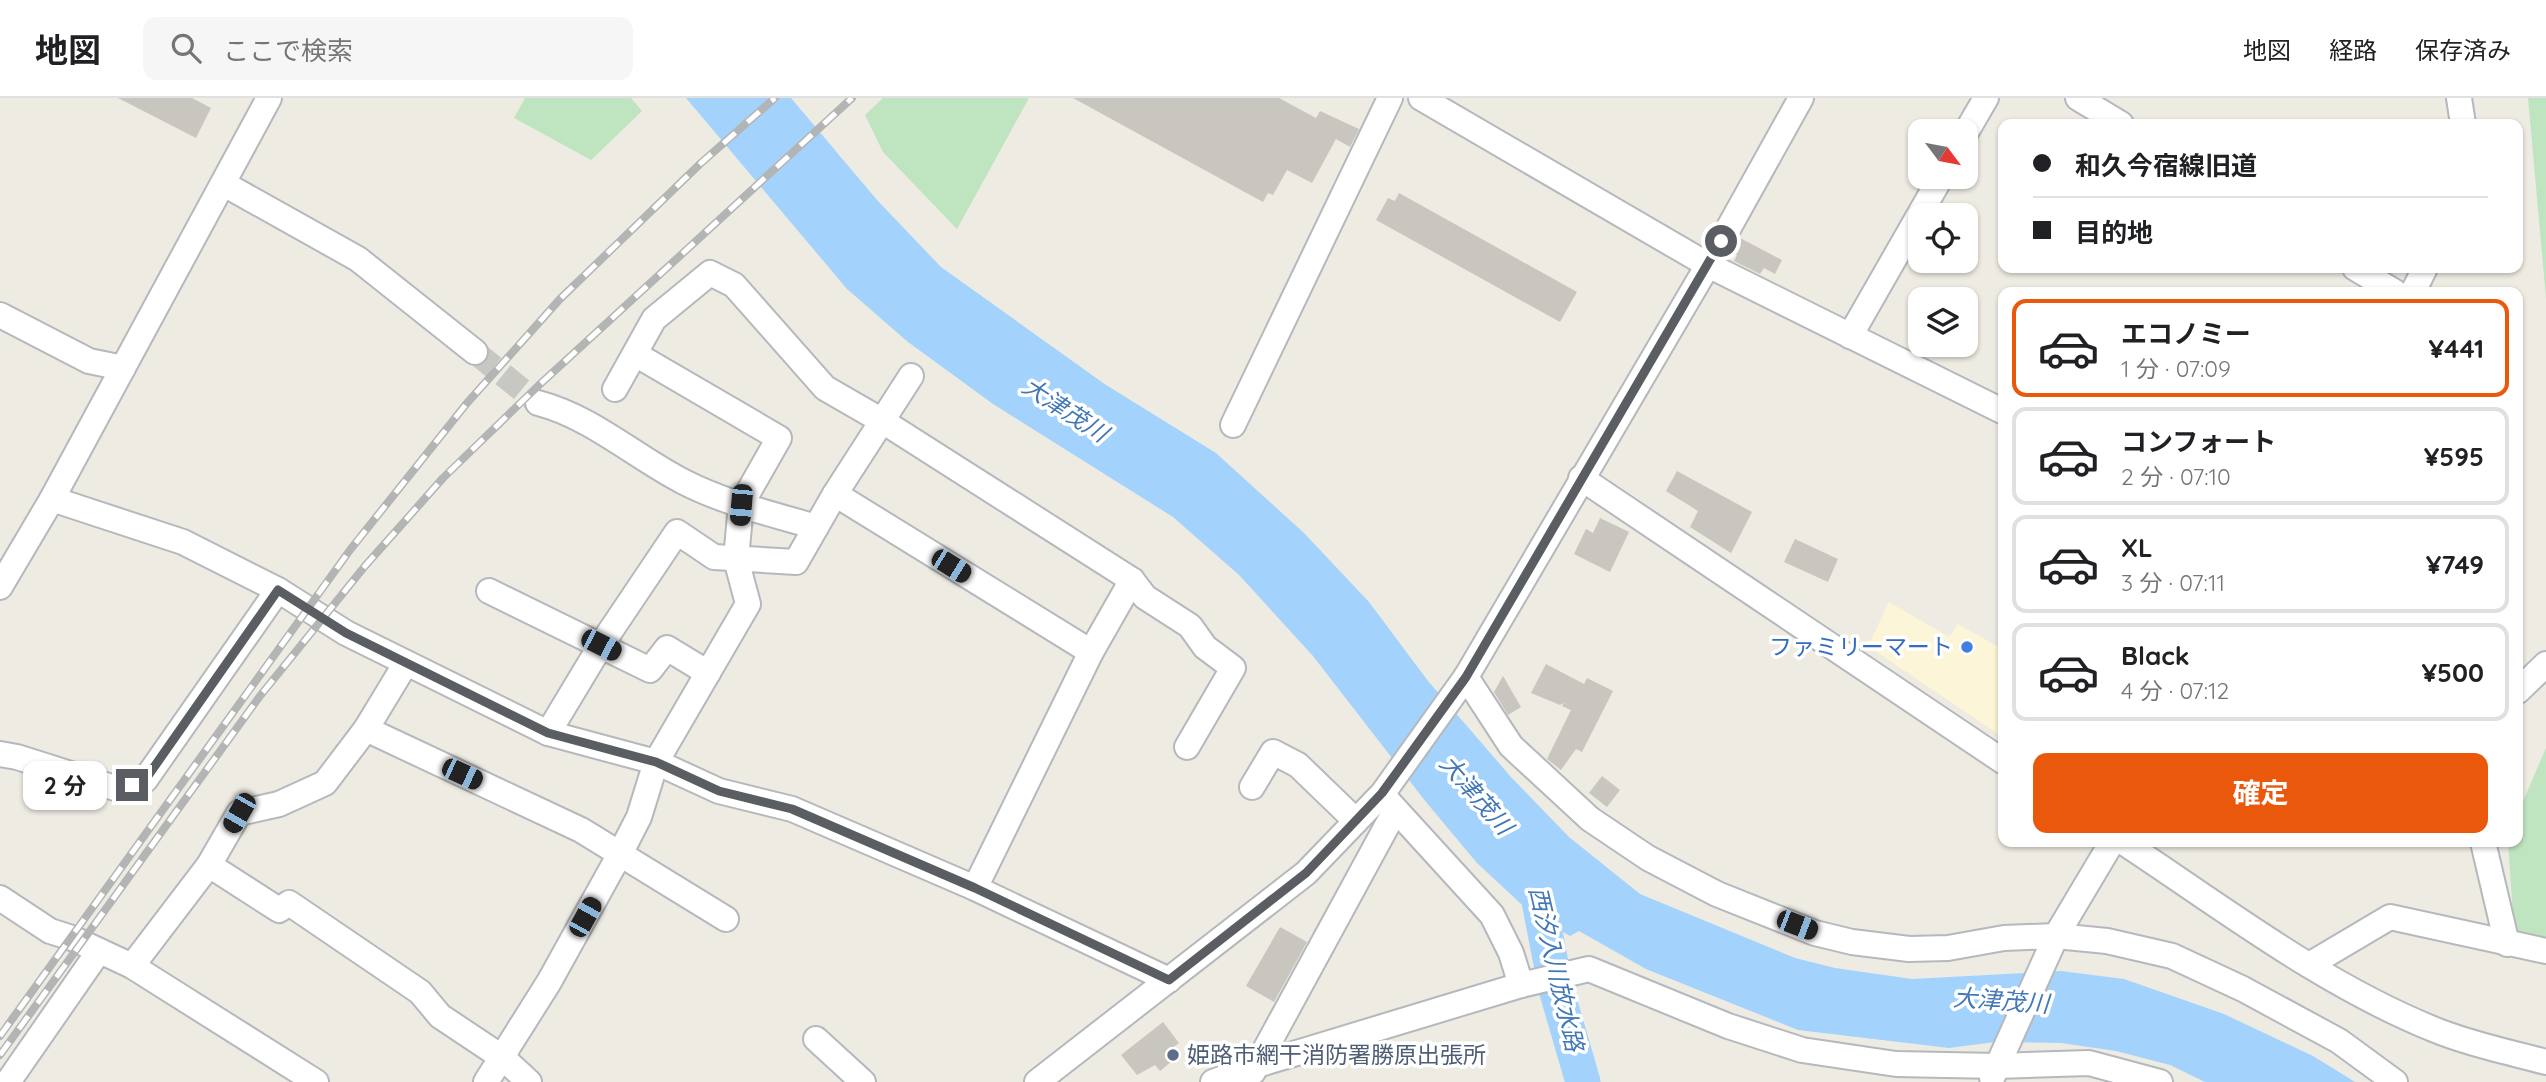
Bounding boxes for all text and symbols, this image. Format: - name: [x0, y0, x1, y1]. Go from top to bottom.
- search box: [143, 17, 633, 80]
- text: 地図: [35, 29, 101, 70]
- icon: search: [167, 29, 205, 67]
- text: ここで検索: [223, 34, 353, 67]
- text: 地図: [2243, 35, 2291, 65]
- text: 経路: [2329, 35, 2377, 65]
- text: 保存済み: [2415, 35, 2511, 65]
- north arrow: [1908, 119, 1978, 189]
- map controls: [1908, 119, 1978, 357]
- text: 和久今宿線旧道: [2075, 149, 2257, 182]
- button: locate: [1908, 203, 1978, 273]
- text: 目的地: [2075, 216, 2153, 249]
- route start: [1705, 225, 1737, 257]
- button: layers: [1908, 287, 1978, 357]
- icon: car: [2037, 317, 2100, 380]
- text: エコノミー: [2121, 317, 2251, 350]
- text: ¥441: [2429, 332, 2484, 365]
- text: 1 分 · 07:09: [2121, 354, 2231, 383]
- water label: 大津茂川: [1017, 370, 1116, 450]
- icon: car: [2037, 425, 2100, 488]
- text: コンフォート: [2121, 425, 2276, 458]
- text: ¥595: [2424, 440, 2484, 473]
- text: 2 分 · 07:10: [2121, 462, 2231, 491]
- car: [729, 483, 754, 527]
- text: XL: [2121, 531, 2153, 564]
- icon: car: [2037, 533, 2100, 596]
- car: [928, 546, 975, 586]
- text: ¥749: [2426, 548, 2484, 581]
- text: 3 分 · 07:11: [2121, 568, 2225, 597]
- car: [578, 626, 625, 664]
- place label: ファミリーマート: [1769, 632, 1953, 661]
- marker: ファミリーマート: [1959, 639, 1975, 655]
- text: Black: [2121, 639, 2190, 672]
- icon: car: [2037, 641, 2100, 704]
- text: ¥500: [2422, 656, 2484, 689]
- text: 4 分 · 07:12: [2121, 676, 2229, 705]
- water label: 大津茂川: [1434, 748, 1522, 843]
- button: 確定: [2033, 753, 2488, 833]
- car: [439, 756, 486, 792]
- callout: 2 分: [24, 760, 108, 810]
- route end: [116, 769, 148, 801]
- text: 2 分: [44, 771, 86, 800]
- car: [220, 790, 259, 836]
- water label: 西汐入川放水路: [1523, 884, 1591, 1056]
- car: [566, 894, 605, 940]
- car: [1774, 908, 1821, 942]
- water label: 大津茂川: [1952, 982, 2053, 1019]
- place label: 姫路市網干消防署勝原出張所: [1187, 1040, 1486, 1069]
- marker: 姫路市網干消防署勝原出張所: [1165, 1047, 1181, 1063]

